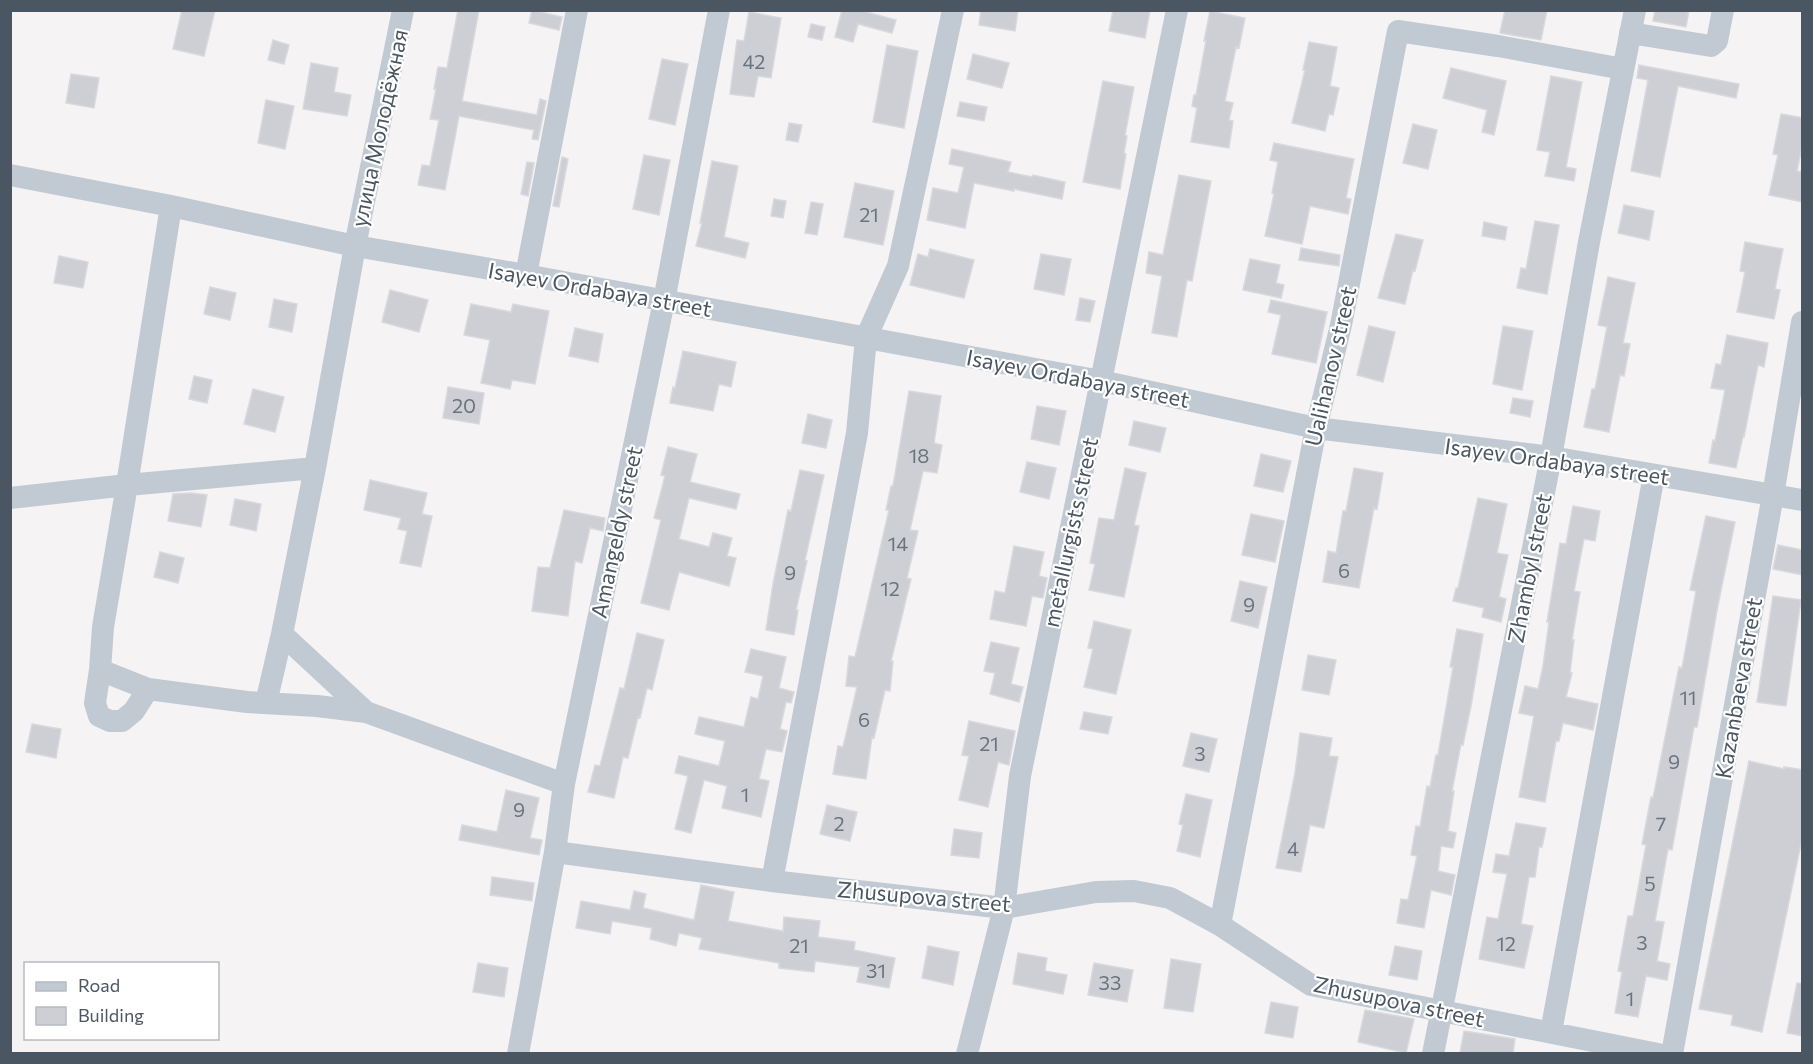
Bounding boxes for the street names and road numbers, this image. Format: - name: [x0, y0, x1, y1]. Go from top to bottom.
- street label: улица Молодёжная: [345, 27, 413, 229]
- street label: Isayev Ordabaya street: [486, 256, 714, 322]
- street label: Ualihanov street: [1298, 283, 1362, 449]
- street label: Isayev Ordabaya street: [964, 343, 1192, 413]
- street label: Isayev Ordabaya street: [1443, 432, 1671, 490]
- street label: metallurgists street: [1037, 434, 1103, 630]
- street label: Amangeldy street: [585, 444, 647, 620]
- street label: Zhambyl street: [1501, 491, 1557, 645]
- street label: Kazanbaeva street: [1709, 595, 1767, 781]
- street label: Zhusupova street: [836, 875, 1012, 917]
- street label: Zhusupova street: [1311, 970, 1487, 1032]

